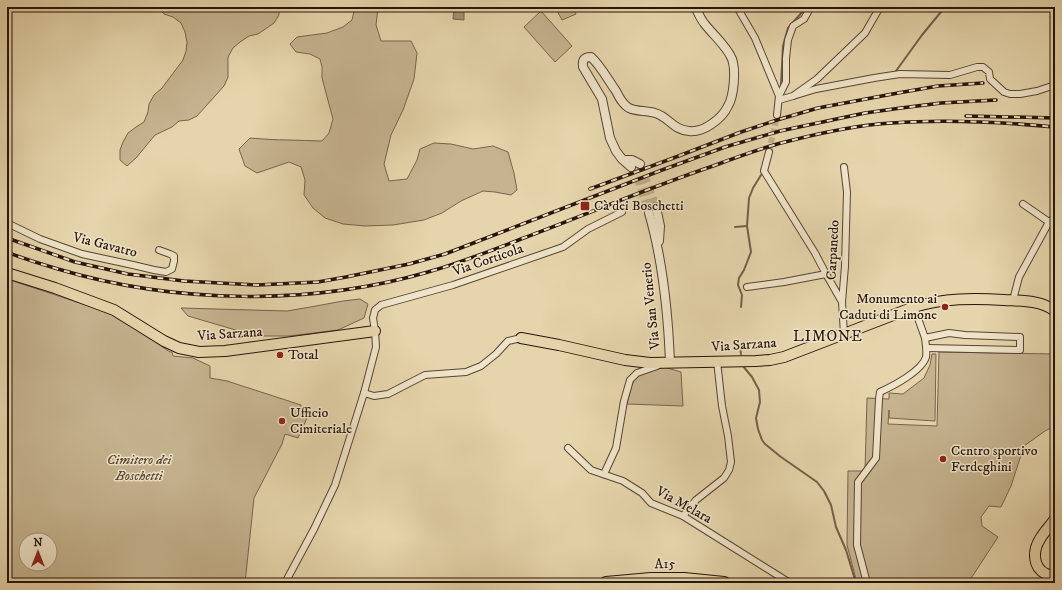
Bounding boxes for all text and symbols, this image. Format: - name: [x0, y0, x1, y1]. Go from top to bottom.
- place label: Cà dei Boschetti: [594, 197, 684, 215]
- marker: Cà dei Boschetti: [579, 200, 591, 212]
- street label: Carpanedo: [822, 219, 844, 281]
- street label: Via Gavatro: [70, 228, 139, 262]
- street label: Via Corticola: [449, 239, 526, 281]
- street label: Via San Venerio: [637, 261, 665, 351]
- place label: Monumento ai Caduti di Limone: [839, 290, 937, 324]
- marker: Monumento ai Caduti di Limone: [940, 302, 950, 312]
- street label: Via Sarzana: [196, 323, 263, 345]
- district label: LIMONE: [793, 327, 863, 346]
- street label: Via Sarzana: [710, 334, 777, 356]
- place label: Total: [288, 346, 319, 364]
- marker: Total: [275, 350, 285, 360]
- place label: Ufficio Cimiteriale: [290, 404, 352, 438]
- marker: Ufficio Cimiteriale: [277, 416, 287, 426]
- place label: Centro sportivo Ferdeghini: [951, 442, 1038, 476]
- park label: Cimitero dei Boschetti: [107, 451, 173, 485]
- marker: Centro sportivo Ferdeghini: [938, 454, 948, 464]
- street label: Via Melara: [652, 482, 715, 528]
- north arrow: [18, 532, 58, 572]
- text: N: [33, 536, 43, 550]
- street label: A15: [654, 555, 676, 573]

